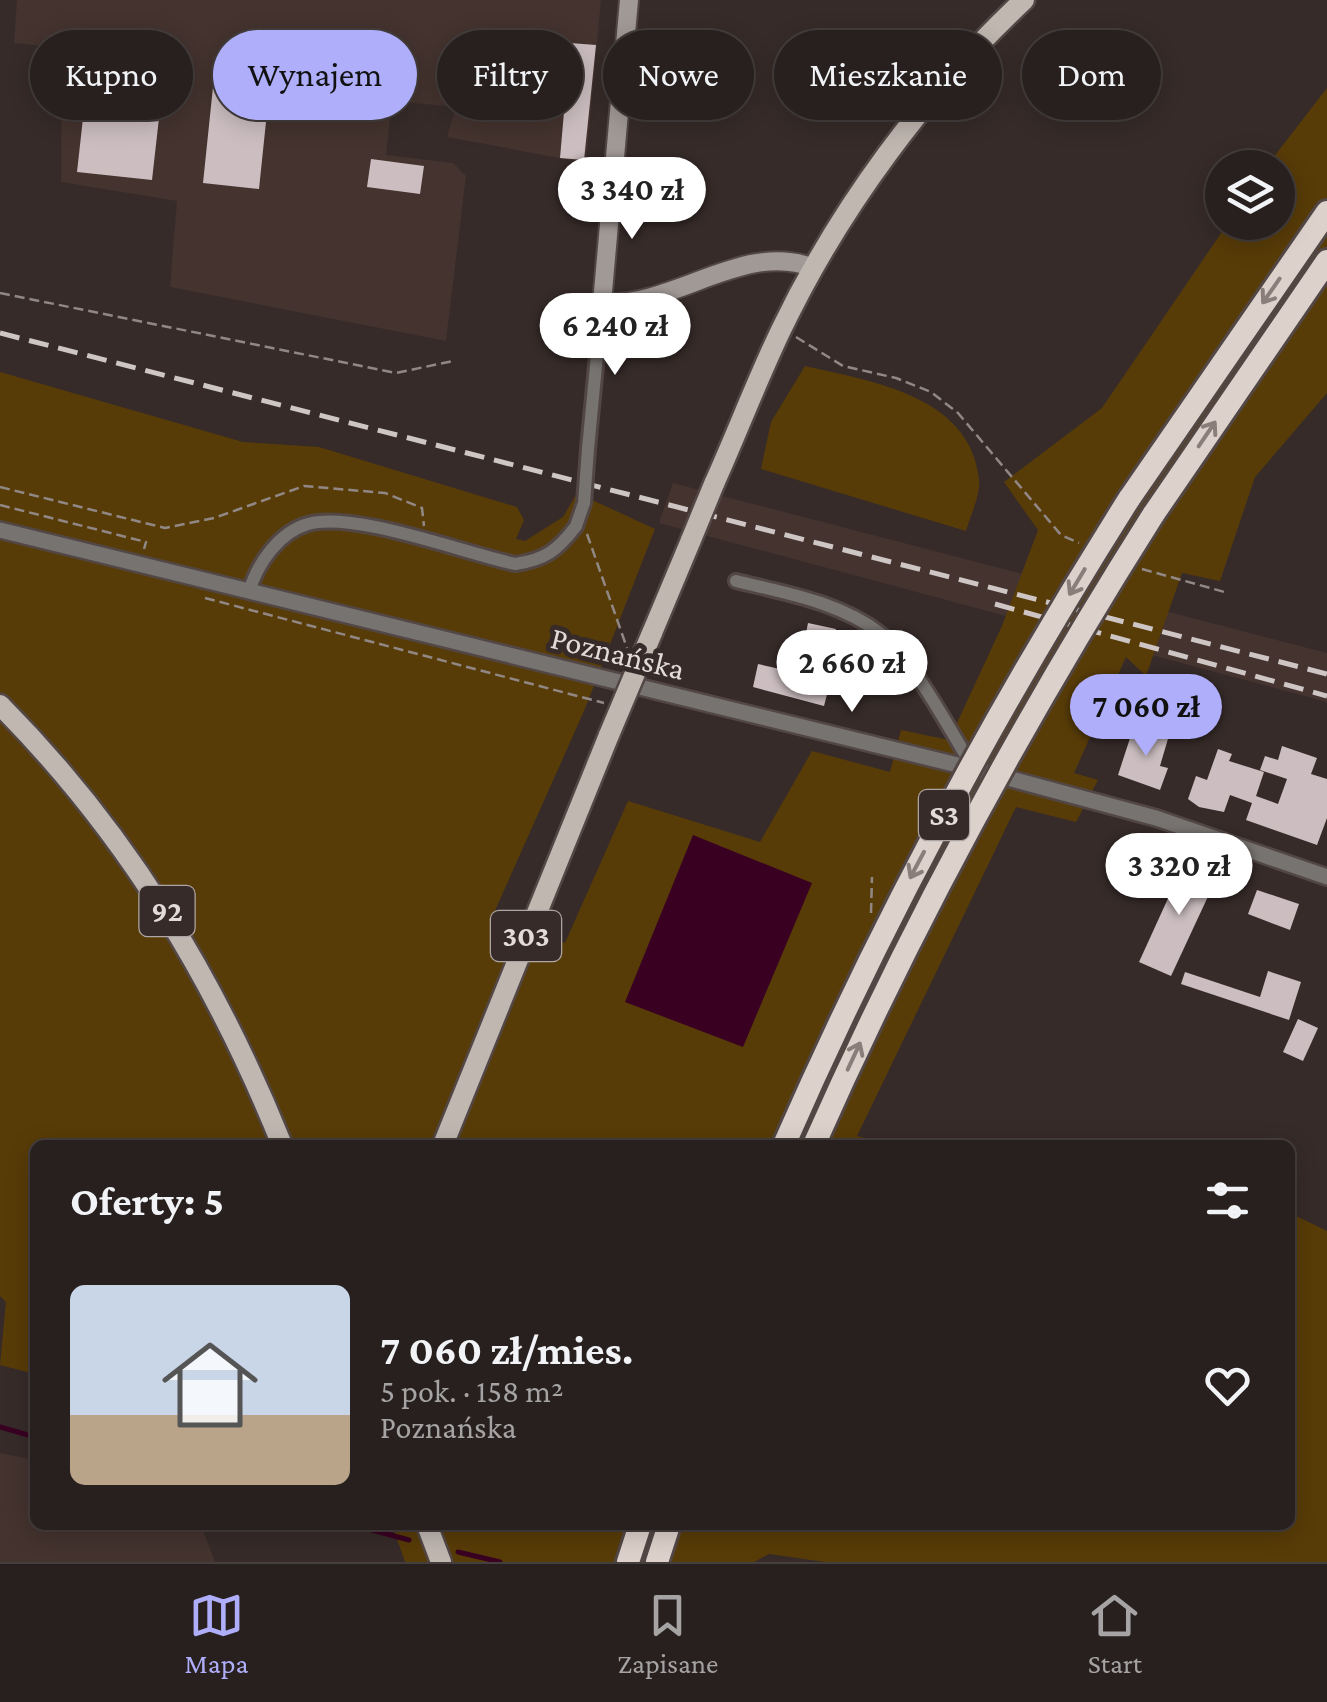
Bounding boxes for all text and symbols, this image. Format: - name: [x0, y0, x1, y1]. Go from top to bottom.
- chip: Kupno: [30, 30, 193, 120]
- chip: Wynajem: [213, 30, 417, 120]
- chip: Filtry: [437, 30, 583, 120]
- chip: Nowe: [603, 30, 754, 120]
- chip: Mieszkanie: [774, 30, 1002, 120]
- chip: Dom: [1022, 30, 1161, 120]
- map controls: [1205, 150, 1295, 240]
- button: layers: [1205, 150, 1295, 240]
- pin: 3 340 zł: [529, 157, 735, 242]
- text: 3 340 zł: [580, 171, 684, 207]
- one-way arrow: [1261, 277, 1282, 305]
- pin: 6 240 zł: [512, 293, 718, 378]
- text: 6 240 zł: [562, 307, 668, 343]
- one-way arrow: [1196, 420, 1217, 448]
- one-way arrow: [1067, 567, 1087, 596]
- street label: Poznańska: [547, 619, 689, 687]
- pin: 2 660 zł: [749, 630, 955, 715]
- text: 2 660 zł: [799, 644, 905, 680]
- pin: 7 060 zł: [1043, 674, 1249, 759]
- text: 7 060 zł: [1092, 688, 1200, 724]
- road number: S3: [919, 790, 969, 840]
- pin: 3 320 zł: [1076, 833, 1282, 918]
- text: 3 320 zł: [1128, 847, 1230, 883]
- one-way arrow: [907, 849, 927, 879]
- road number: 92: [140, 886, 194, 936]
- road number: 303: [491, 911, 561, 961]
- one-way arrow: [845, 1042, 864, 1072]
- icon: filters: [1200, 1173, 1255, 1228]
- text: Oferty: 5: [70, 1177, 224, 1224]
- icon: home: [150, 1325, 270, 1445]
- text: 7 060 zł/mies.: [380, 1326, 633, 1373]
- icon: heart: [1200, 1358, 1255, 1413]
- text: 5 pok. · 158 m²: [380, 1373, 564, 1409]
- text: Poznańska: [380, 1409, 517, 1445]
- tab: Mapa: [185, 1588, 248, 1679]
- tab: Zapisane: [618, 1588, 718, 1679]
- tab: Start: [1087, 1588, 1142, 1679]

